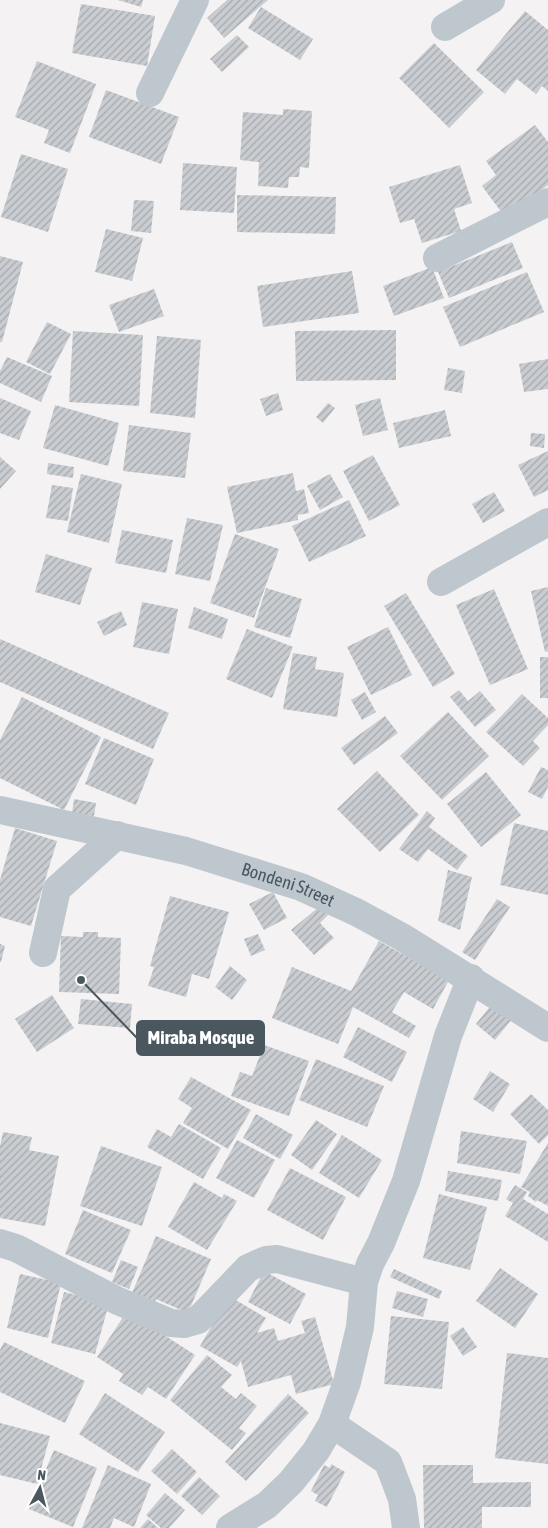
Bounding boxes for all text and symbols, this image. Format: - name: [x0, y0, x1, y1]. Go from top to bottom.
- street label: Bondeni Street: [239, 858, 338, 911]
- callout: Miraba Mosque: [137, 1021, 264, 1055]
- text: Miraba Mosque: [148, 1026, 255, 1048]
- north arrow: [15, 1463, 65, 1513]
- text: N: [37, 1467, 47, 1484]

